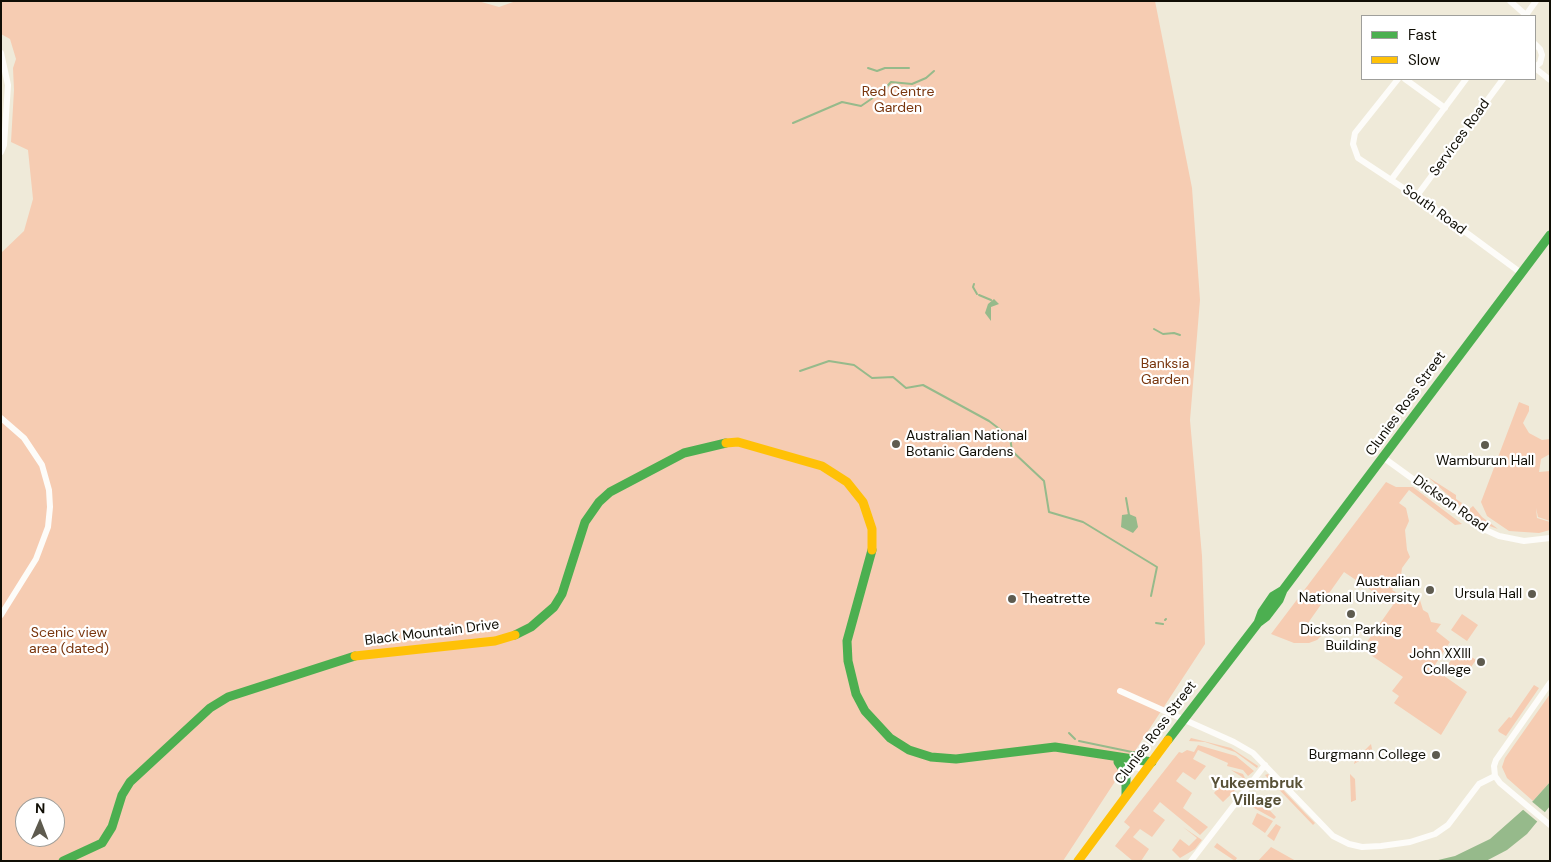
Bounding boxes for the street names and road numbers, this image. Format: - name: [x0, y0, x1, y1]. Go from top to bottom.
- street label: Services Road: [1426, 96, 1494, 180]
- street label: South Road: [1399, 181, 1469, 239]
- street label: Clunies Ross Street: [1362, 349, 1450, 459]
- street label: Dickson Road: [1409, 472, 1491, 536]
- street label: Black Mountain Drive: [364, 616, 500, 650]
- street label: Clunies Ross Street: [1112, 678, 1200, 788]

